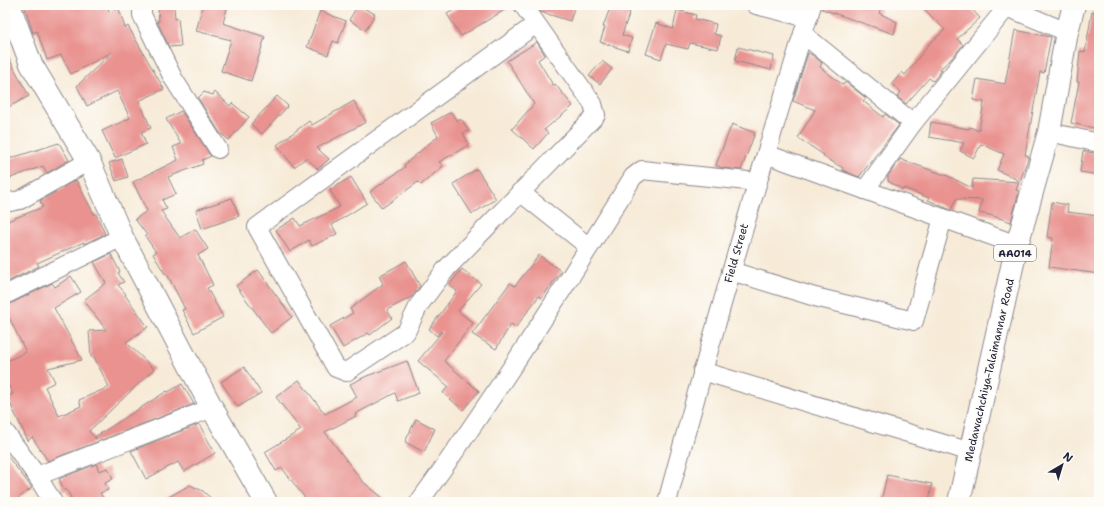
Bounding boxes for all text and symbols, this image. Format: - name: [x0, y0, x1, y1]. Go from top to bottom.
- street label: Field Street: [721, 221, 752, 285]
- road number: AA014: [994, 245, 1036, 261]
- street label: Medawachchiya-Talaimannar Road: [961, 277, 1018, 463]
- north arrow: [1042, 445, 1082, 485]
- text: N: [1060, 449, 1076, 466]

